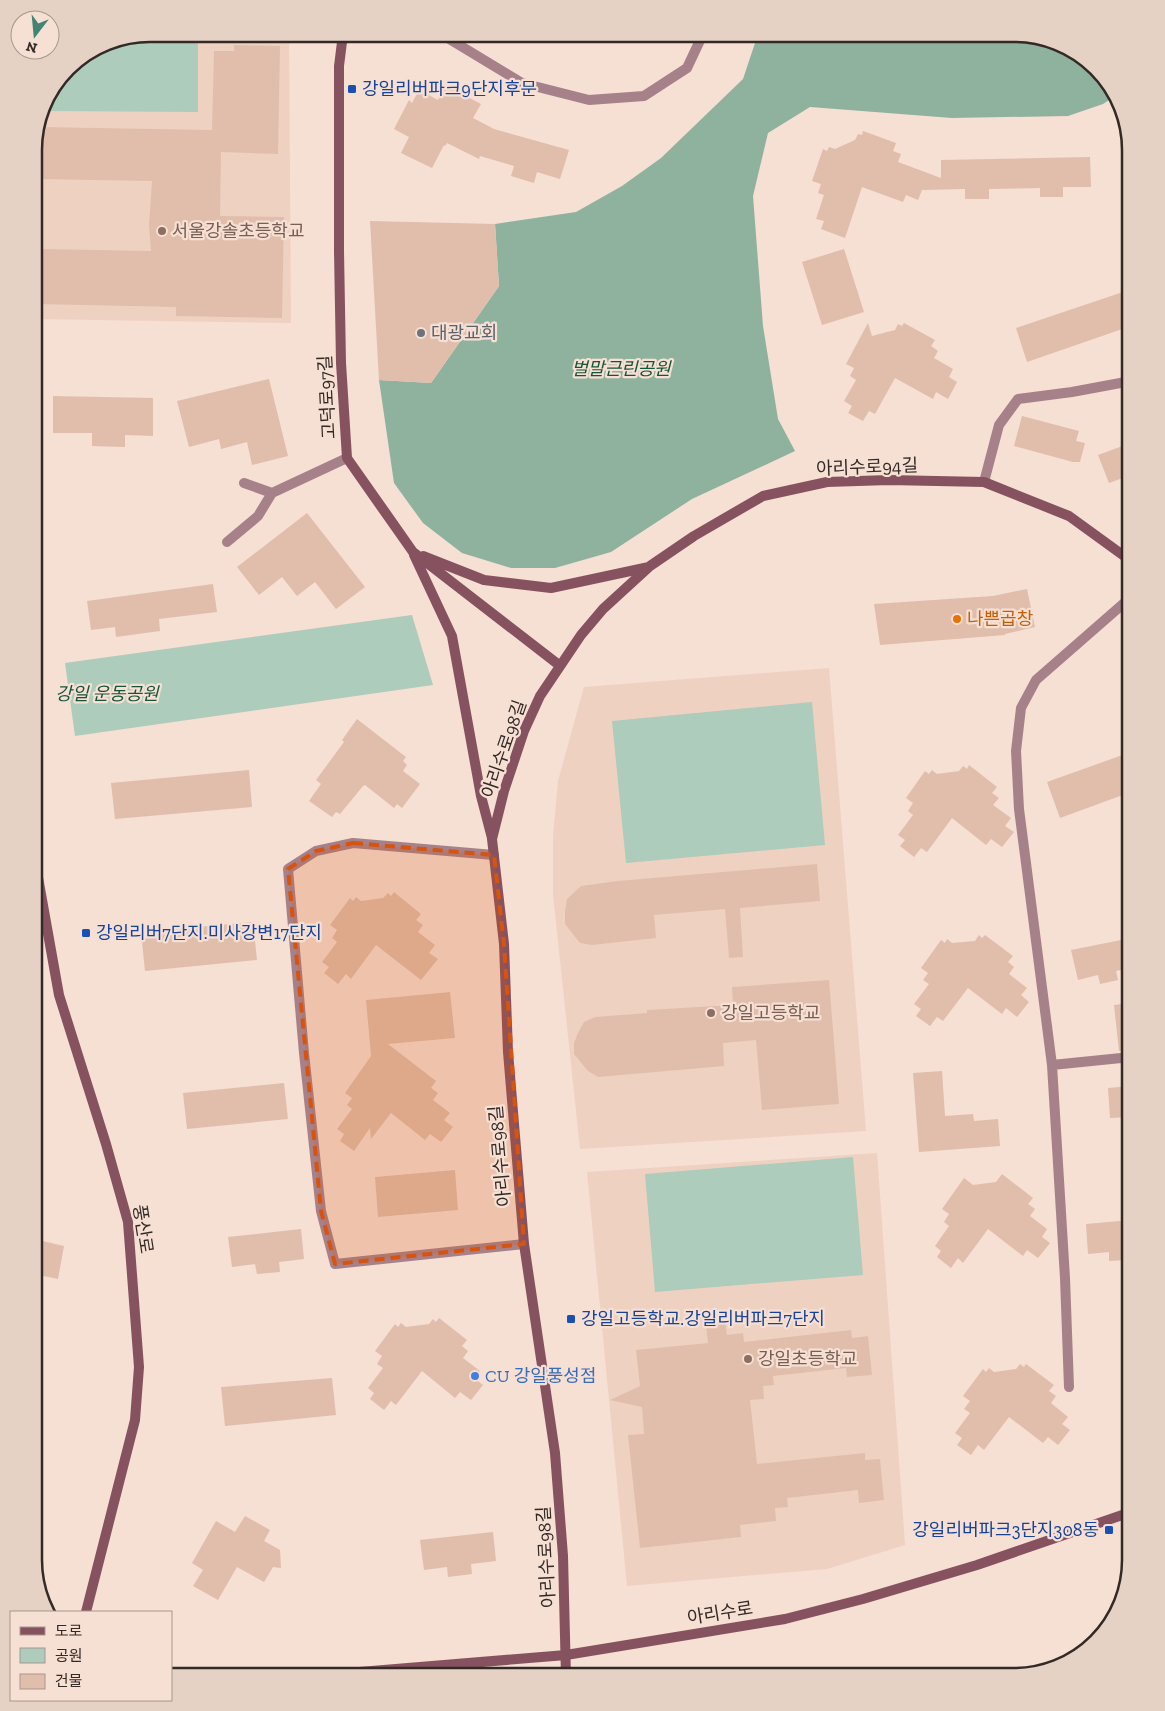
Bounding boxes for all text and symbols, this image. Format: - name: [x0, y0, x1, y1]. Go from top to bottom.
- north arrow: [10, 10, 60, 60]
- text: N: [24, 37, 39, 57]
- place label: 강일리버파크9단지후문: [362, 78, 537, 100]
- marker: 강일리버파크9단지후문: [346, 83, 358, 95]
- place label: 서울강솔초등학교: [172, 220, 304, 242]
- marker: 서울강솔초등학교: [156, 225, 168, 237]
- place label: 대광교회: [431, 322, 497, 344]
- marker: 대광교회: [415, 327, 427, 339]
- street label: 고덕로97길: [314, 354, 340, 440]
- park label: 벌말근린공원: [571, 358, 672, 380]
- street label: 아리수로94길: [816, 454, 918, 480]
- place label: 나쁜곱창: [967, 608, 1033, 630]
- marker: 나쁜곱창: [951, 613, 963, 625]
- park label: 강일 운동공원: [55, 683, 160, 705]
- street label: 아리수로98길: [477, 697, 531, 801]
- place label: 강일리버7단지.미사강변17단지: [96, 922, 322, 944]
- marker: 강일리버7단지.미사강변17단지: [80, 927, 92, 939]
- place label: 강일고등학교: [721, 1002, 820, 1024]
- marker: 강일고등학교: [705, 1007, 717, 1019]
- street label: 아리수로98길: [485, 1104, 515, 1208]
- street label: 풍산로: [128, 1203, 158, 1255]
- place label: 강일고등학교.강일리버파크7단지: [581, 1308, 825, 1330]
- marker: 강일고등학교.강일리버파크7단지: [565, 1313, 577, 1325]
- place label: 강일초등학교: [758, 1348, 857, 1370]
- marker: 강일초등학교: [742, 1353, 754, 1365]
- place label: CU 강일풍성점: [485, 1365, 596, 1387]
- marker: CU 강일풍성점: [469, 1370, 481, 1382]
- street label: 아리수로98길: [532, 1505, 560, 1609]
- place label: 강일리버파크3단지308동: [912, 1519, 1099, 1541]
- marker: 강일리버파크3단지308동: [1103, 1524, 1115, 1536]
- street label: 아리수로: [686, 1597, 754, 1629]
- legend: [10, 1611, 172, 1701]
- text: 도로: [55, 1622, 83, 1640]
- text: 공원: [55, 1647, 83, 1665]
- text: 건물: [55, 1672, 83, 1690]

